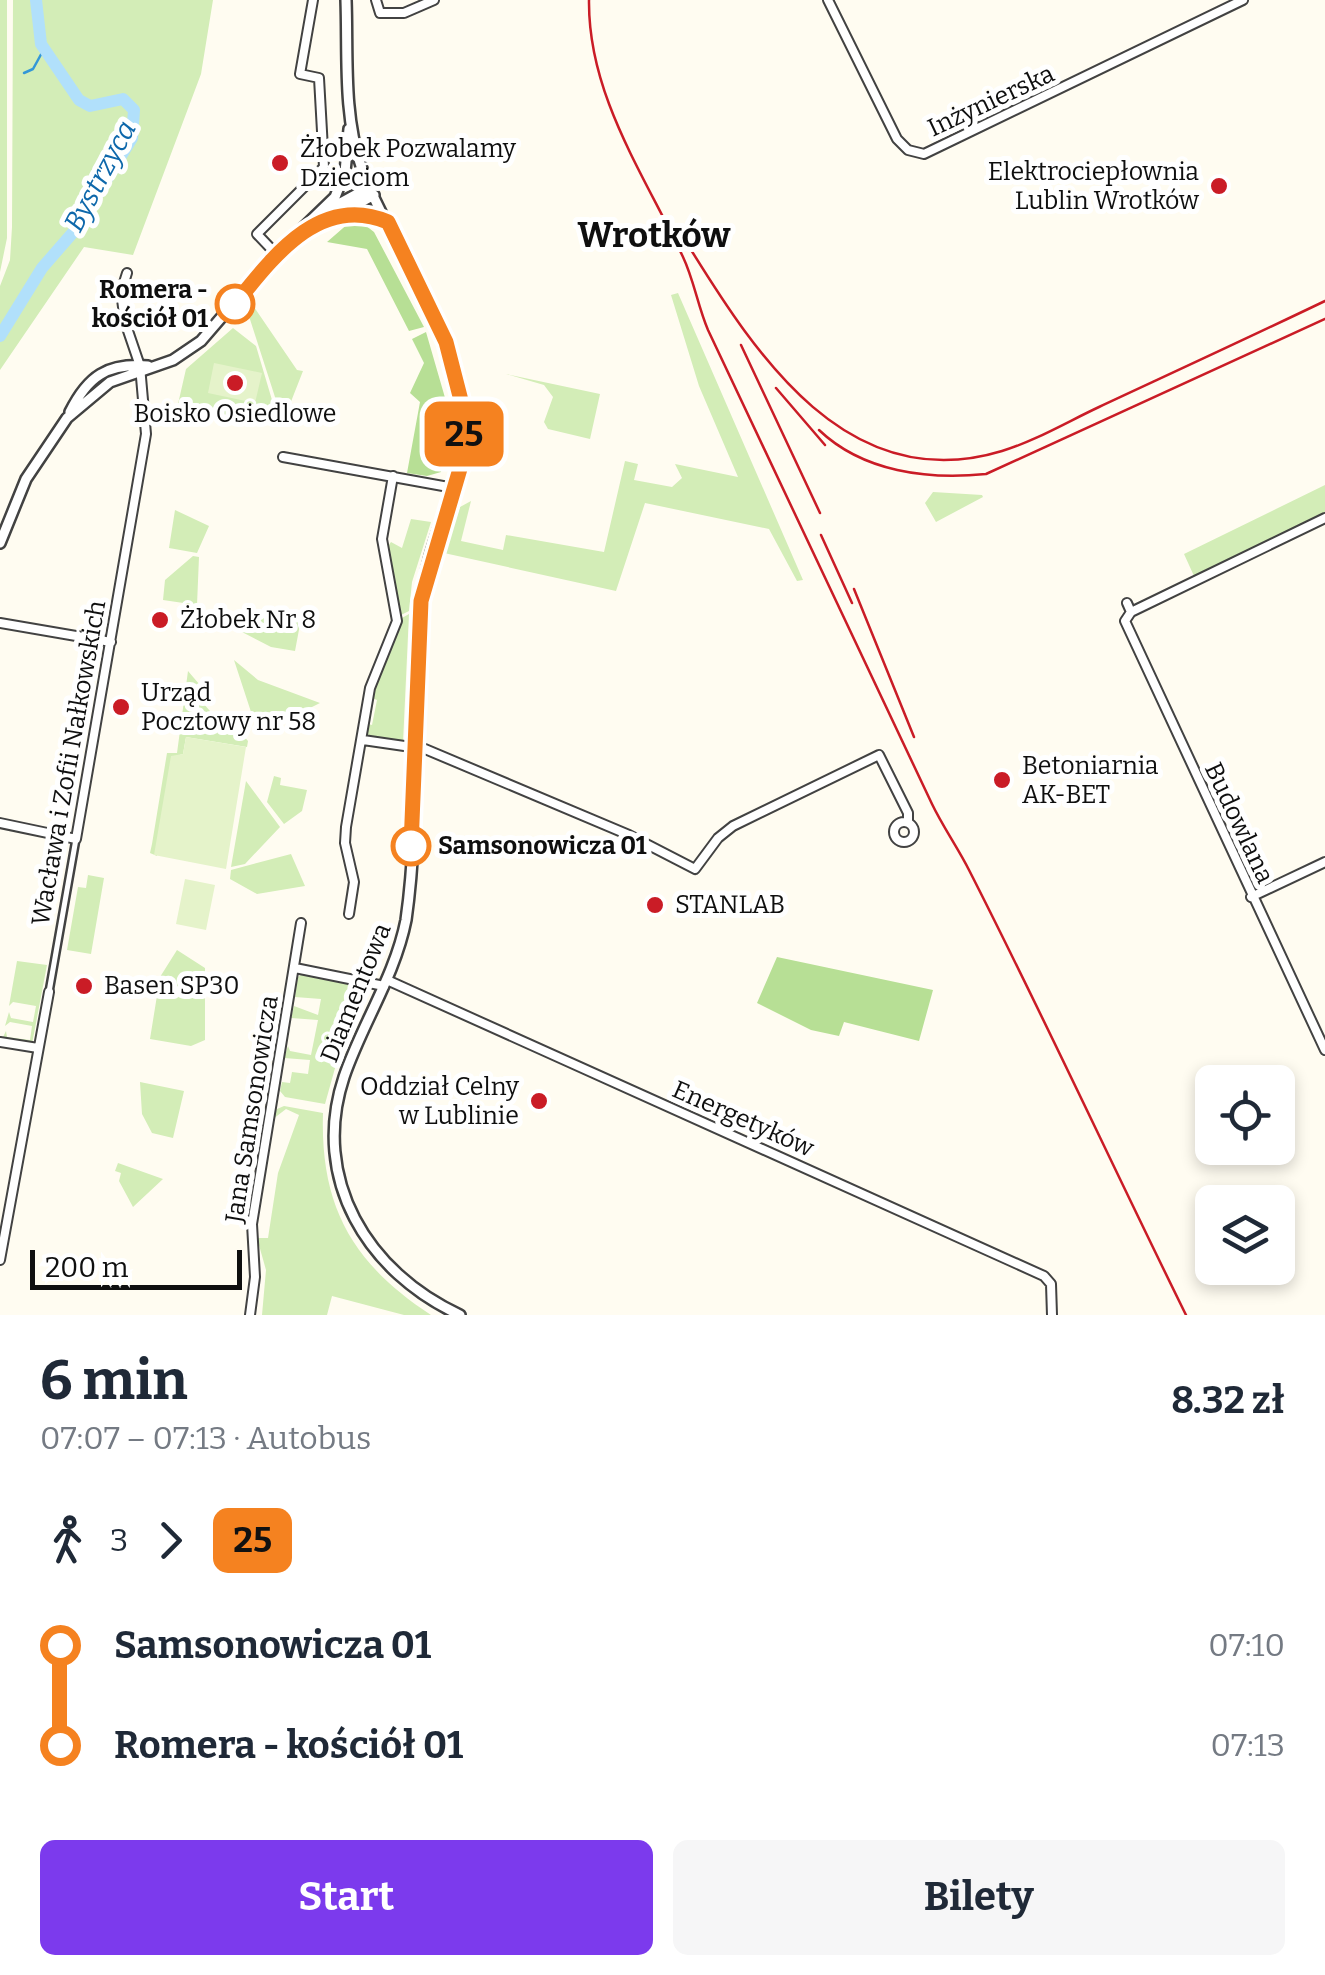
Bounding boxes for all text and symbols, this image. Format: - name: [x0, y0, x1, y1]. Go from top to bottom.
- street label: Inżynierska: [923, 59, 1059, 143]
- water label: Bystrzyca: [57, 115, 143, 237]
- place label: Żłobek Pozwalamy Dzieciom: [300, 134, 517, 193]
- marker: Żłobek Pozwalamy Dzieciom: [269, 152, 291, 174]
- place label: Elektrociepłownia Lublin Wrotków: [988, 157, 1200, 216]
- marker: Elektrociepłownia Lublin Wrotków: [1208, 175, 1230, 197]
- district label: Wrotków: [578, 214, 731, 256]
- place label: Romera - kościół 01: [92, 275, 208, 334]
- marker: Romera - kościół 01: [216, 285, 254, 323]
- marker: Boisko Osiedlowe: [224, 372, 246, 394]
- place label: Boisko Osiedlowe: [134, 399, 336, 429]
- line badge: 25: [419, 402, 509, 466]
- text: 25: [445, 413, 483, 455]
- street label: Wacława i Zofii Nałkowskich: [26, 598, 112, 928]
- place label: Żłobek Nr 8: [180, 605, 316, 635]
- marker: Żłobek Nr 8: [149, 609, 171, 631]
- place label: Urząd Pocztowy nr 58: [141, 678, 316, 737]
- marker: Urząd Pocztowy nr 58: [110, 696, 132, 718]
- place label: Betoniarnia AK-BET: [1022, 751, 1159, 810]
- street label: Budowlana: [1198, 758, 1280, 888]
- marker: Betoniarnia AK-BET: [991, 769, 1013, 791]
- marker: Samsonowicza 01: [392, 827, 430, 865]
- place label: Samsonowicza 01: [438, 831, 647, 861]
- place label: STANLAB: [675, 890, 785, 920]
- marker: STANLAB: [644, 894, 666, 916]
- street label: Diamentowa: [314, 919, 398, 1067]
- place label: Basen SP30: [104, 971, 240, 1001]
- marker: Basen SP30: [73, 975, 95, 997]
- street label: Jana Samsonowicza: [219, 993, 285, 1226]
- map controls: [1195, 1065, 1295, 1285]
- button: locate: [1195, 1065, 1295, 1165]
- place label: Oddział Celny w Lublinie: [360, 1072, 520, 1131]
- street label: Energetyków: [668, 1074, 819, 1164]
- marker: Oddział Celny w Lublinie: [528, 1090, 550, 1112]
- button: layers: [1195, 1185, 1295, 1285]
- scale bar: [30, 1245, 242, 1290]
- text: 200 m: [45, 1251, 128, 1284]
- text: 6 min: [40, 1348, 188, 1414]
- text: 8.32 zł: [1171, 1377, 1285, 1423]
- text: 07:07 – 07:13 · Autobus: [40, 1419, 371, 1457]
- icon: walk: [40, 1513, 95, 1568]
- icon: forward: [143, 1513, 198, 1568]
- text: 25: [233, 1519, 272, 1561]
- text: 3: [110, 1521, 128, 1559]
- text: Samsonowicza 01: [114, 1622, 431, 1668]
- text: 07:10: [1208, 1626, 1285, 1664]
- text: Romera - kościół 01: [114, 1722, 463, 1768]
- text: 07:13: [1210, 1726, 1285, 1764]
- button: Start: [40, 1840, 653, 1955]
- button: Bilety: [673, 1840, 1285, 1955]

